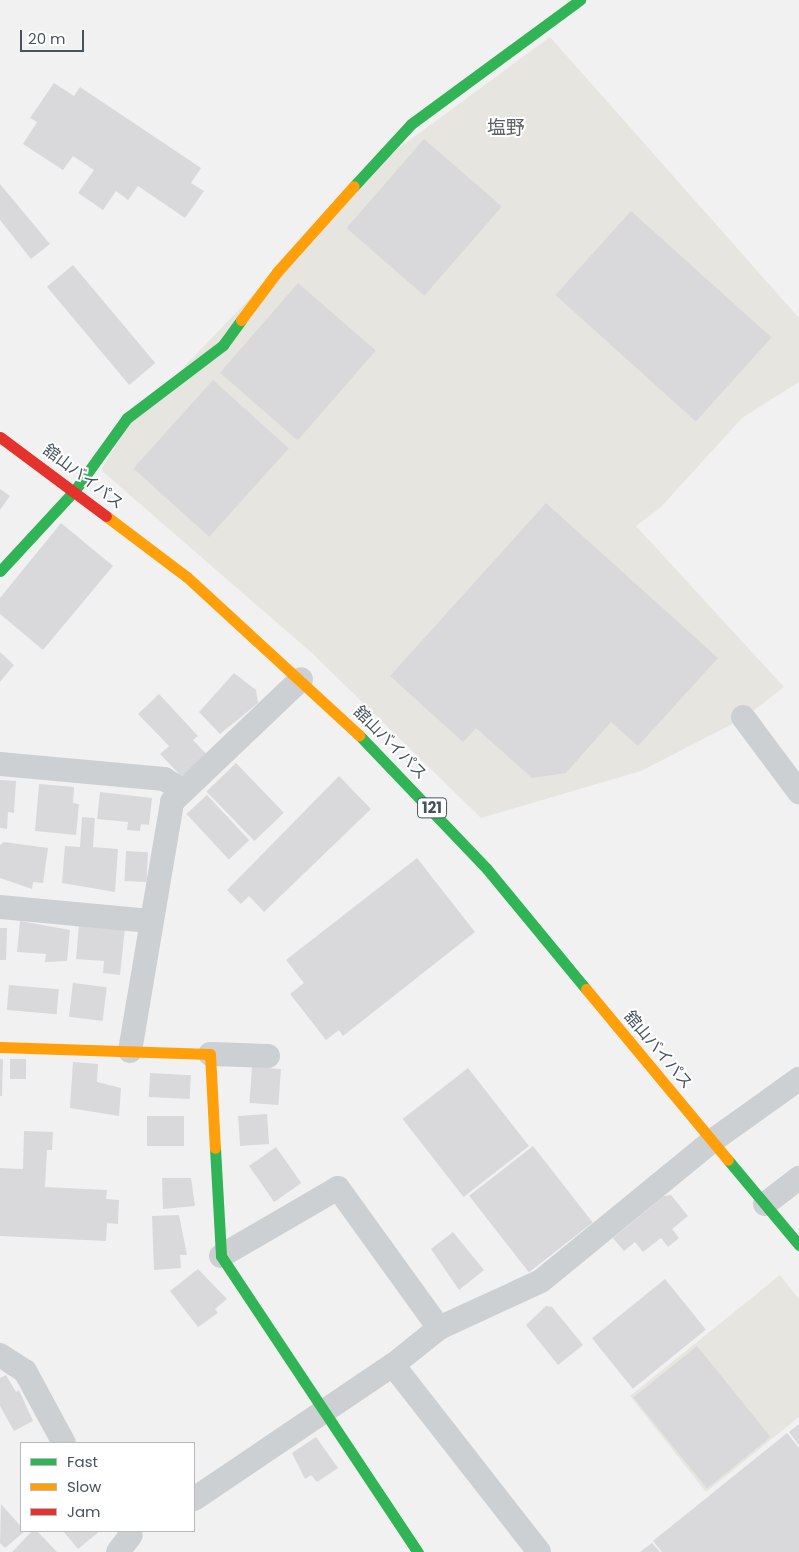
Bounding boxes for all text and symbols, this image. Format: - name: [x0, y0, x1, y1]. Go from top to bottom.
- scale bar: [22, 20, 86, 52]
- text: 20 m: [28, 28, 66, 49]
- district label: 塩野: [487, 117, 525, 139]
- street label: 舘山バイパス: [39, 440, 127, 514]
- street label: 舘山バイパス: [349, 702, 431, 784]
- road number: 121: [417, 796, 447, 820]
- street label: 舘山バイパス: [620, 1007, 696, 1093]
- legend: [20, 1442, 195, 1532]
- text: Fast: [67, 1451, 98, 1472]
- text: Slow: [67, 1476, 101, 1497]
- text: Jam: [67, 1501, 101, 1522]

